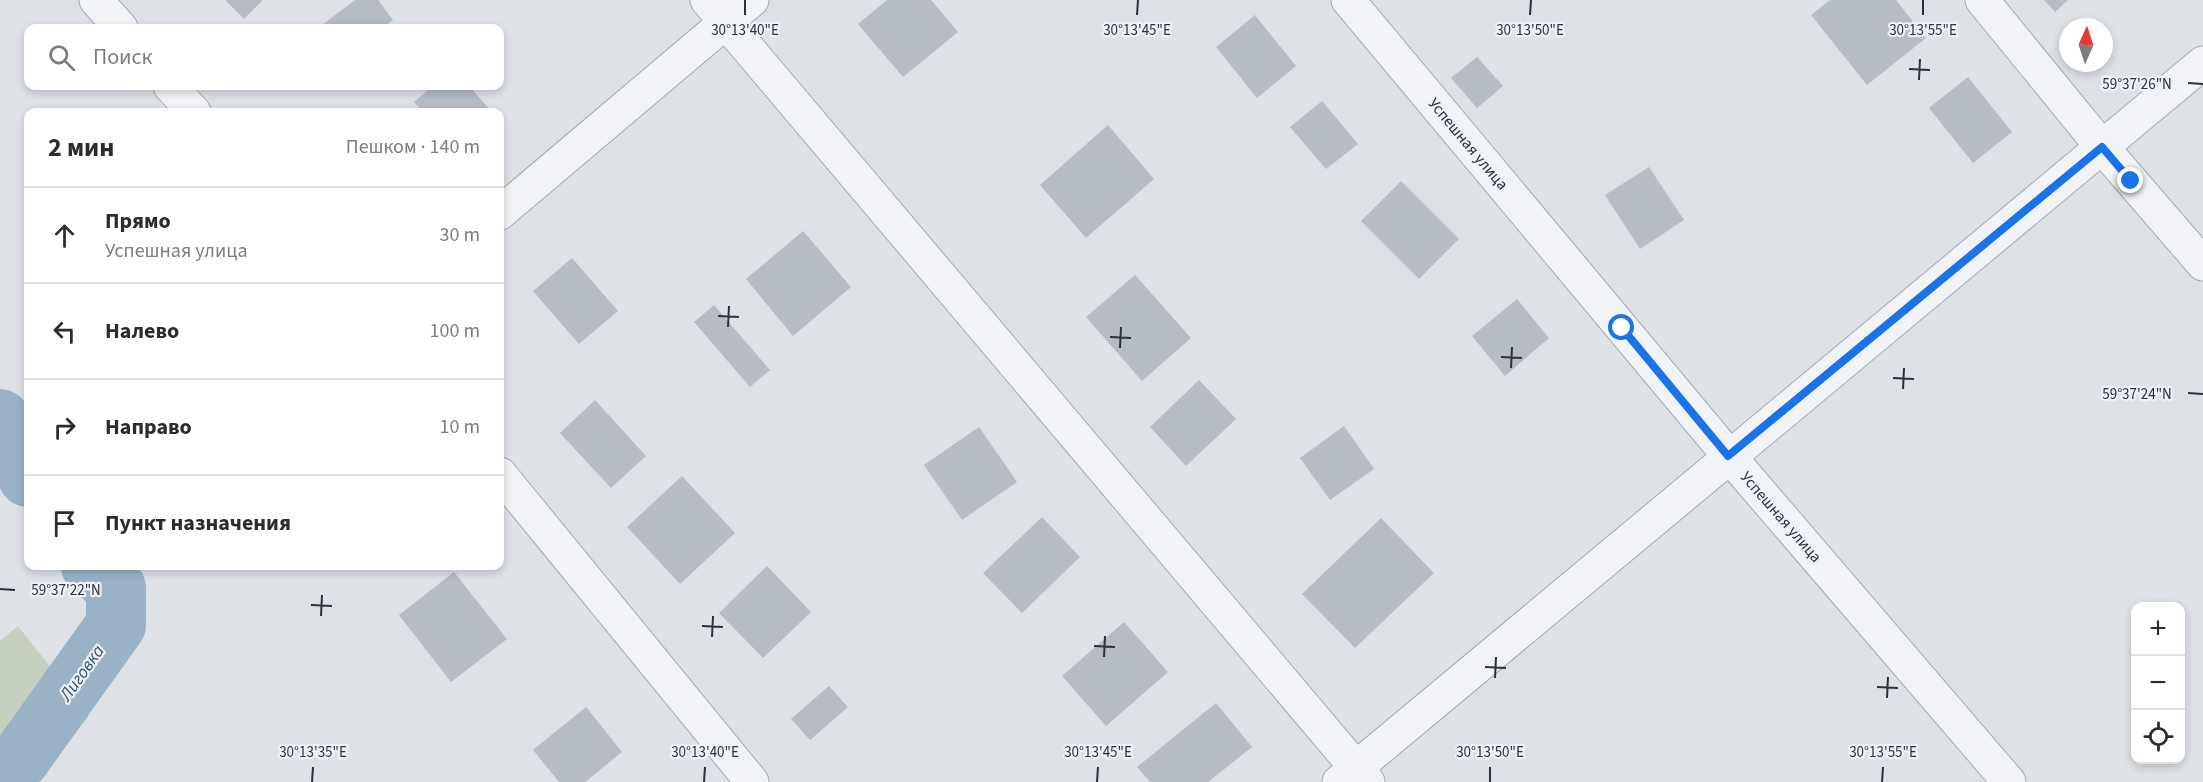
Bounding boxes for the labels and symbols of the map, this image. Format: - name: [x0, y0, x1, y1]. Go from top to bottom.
- north arrow: [2059, 18, 2113, 72]
- text: 30°13'40"E: [711, 20, 779, 41]
- text: 30°13'45"E: [1103, 20, 1171, 41]
- text: 30°13'50"E: [1496, 20, 1564, 41]
- text: 30°13'55"E: [1889, 20, 1957, 41]
- text: 59°37'26"N: [2102, 74, 2172, 95]
- street label: Успешная улица: [1423, 93, 1513, 195]
- route end: [2117, 167, 2143, 193]
- route start: [1608, 314, 1634, 340]
- text: 59°37'24"N: [2102, 384, 2172, 405]
- street label: Успешная улица: [1735, 467, 1827, 567]
- text: 59°37'22"N: [31, 580, 101, 601]
- water label: Лиговка: [53, 640, 111, 707]
- text: 30°13'35"E: [279, 742, 347, 763]
- text: 30°13'40"E: [671, 742, 739, 763]
- text: 30°13'45"E: [1064, 742, 1132, 763]
- text: 30°13'50"E: [1456, 742, 1524, 763]
- text: 30°13'55"E: [1849, 742, 1917, 763]

